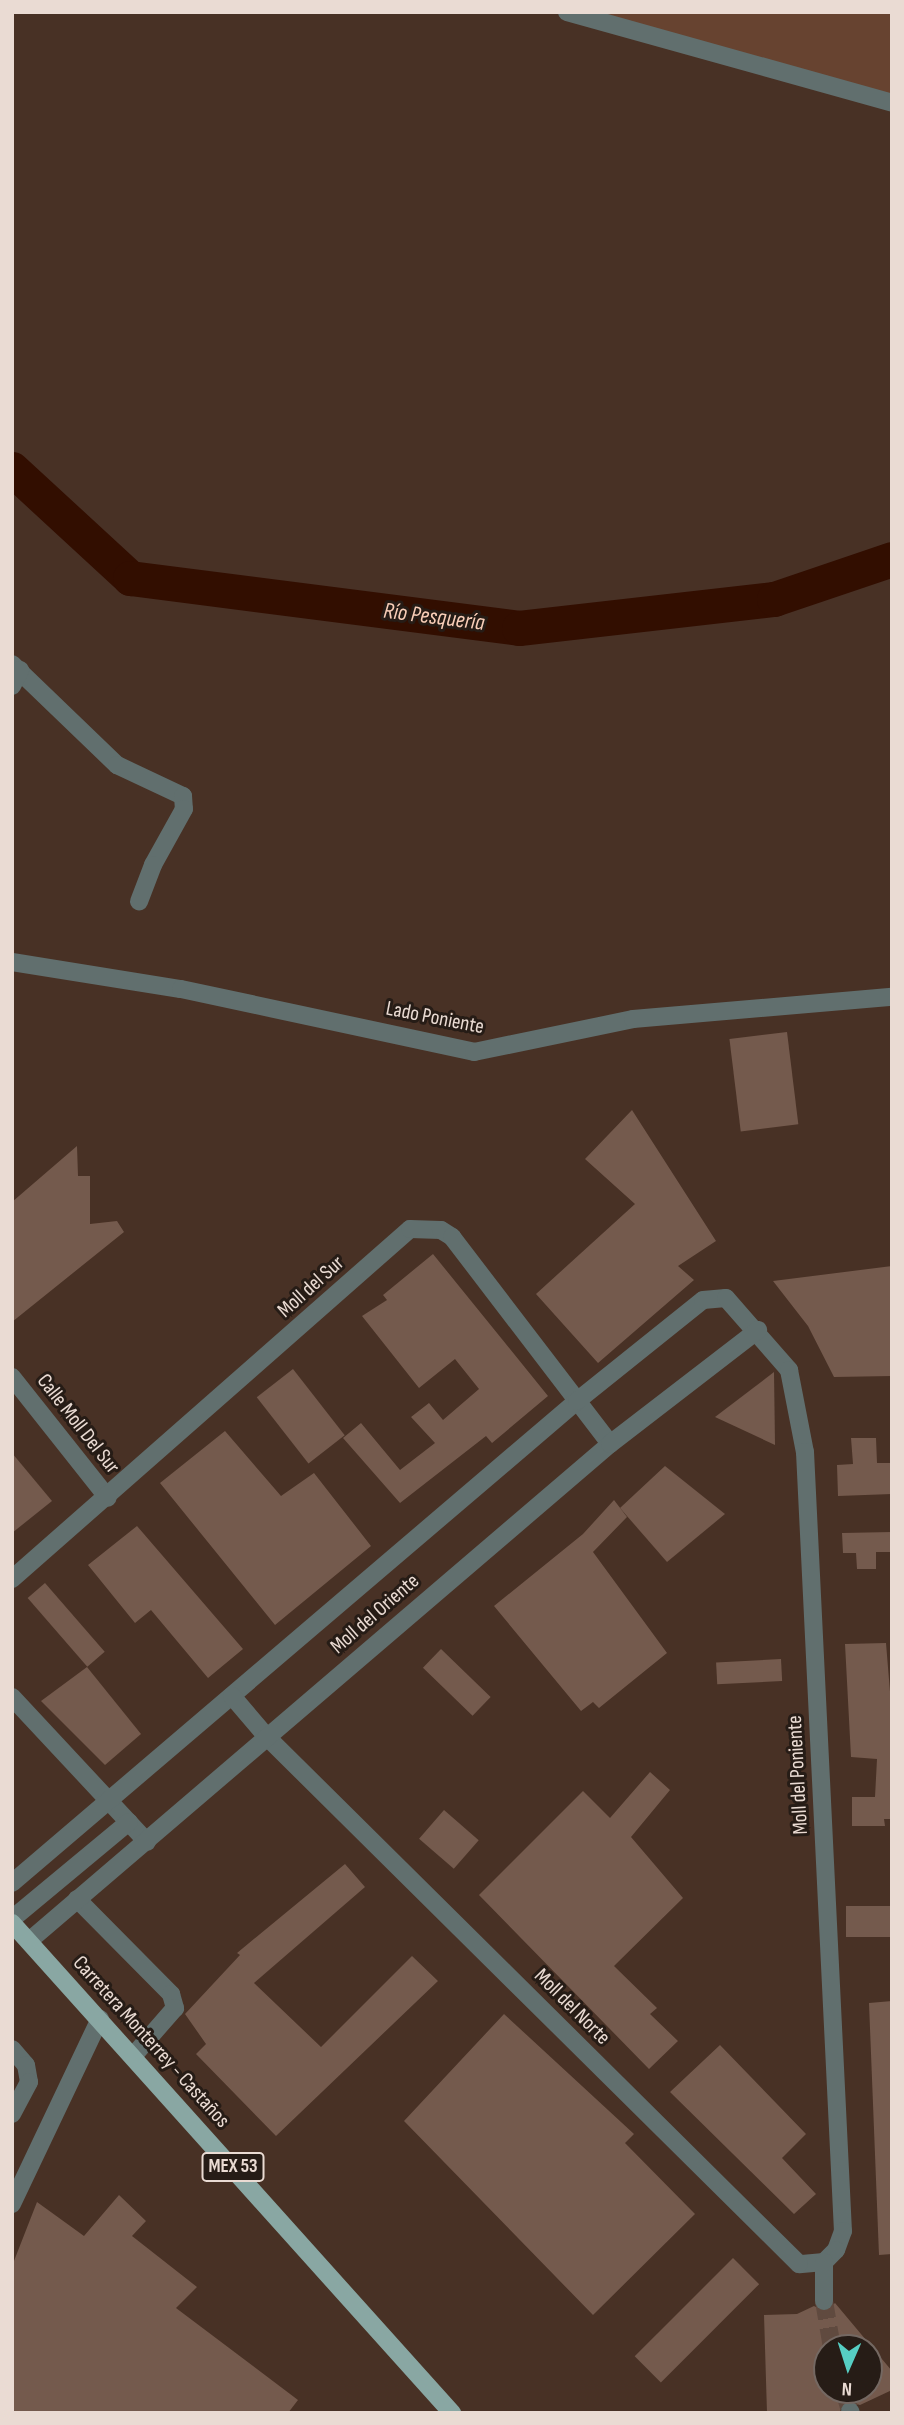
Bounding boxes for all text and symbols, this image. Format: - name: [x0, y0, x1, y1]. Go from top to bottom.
- water label: Río Pesquería: [382, 597, 486, 637]
- street label: Lado Poniente: [384, 996, 486, 1040]
- street label: Moll del Sur: [273, 1251, 349, 1323]
- street label: Calle Moll Del Sur: [31, 1369, 125, 1479]
- street label: Moll del Oriente: [325, 1569, 425, 1659]
- street label: Moll del Poniente: [782, 1715, 814, 1835]
- street label: Carretera Monterrey - Castaños: [67, 1951, 235, 2133]
- street label: Moll del Norte: [529, 1964, 615, 2050]
- road number: MEX 53: [202, 2152, 264, 2182]
- north arrow: [813, 2334, 883, 2404]
- text: N: [841, 2377, 853, 2400]

